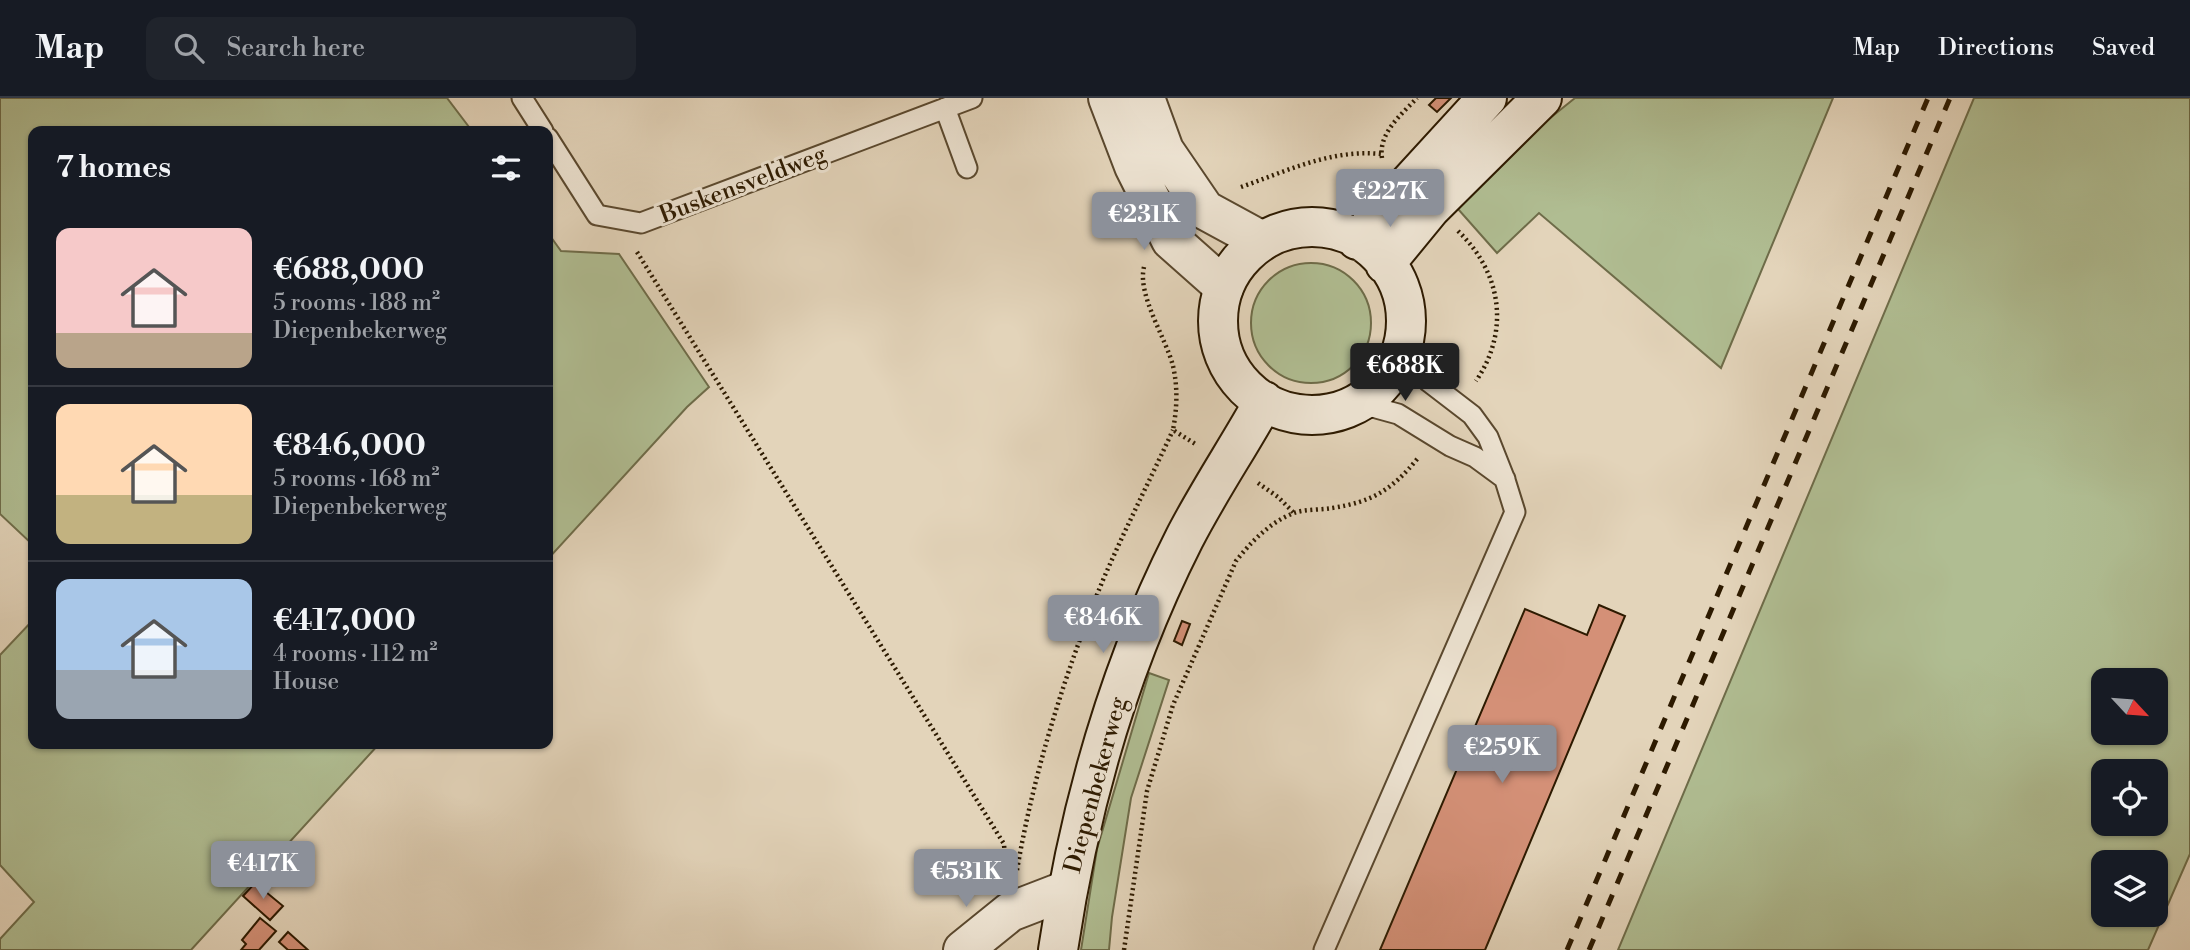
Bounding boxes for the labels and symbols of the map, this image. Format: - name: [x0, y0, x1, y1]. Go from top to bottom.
- street label: Buskensveldweg: [654, 139, 831, 231]
- pin: €227K: [1341, 170, 1439, 229]
- pin: €231K: [1095, 192, 1193, 252]
- pin: €688K: [1356, 344, 1454, 403]
- pin: €846K: [1054, 596, 1152, 655]
- north arrow: [2091, 668, 2168, 746]
- street label: Diepenbekerweg: [1058, 693, 1134, 877]
- pin: €259K: [1453, 726, 1551, 785]
- pin: €417K: [214, 842, 312, 901]
- pin: €531K: [917, 850, 1015, 909]

